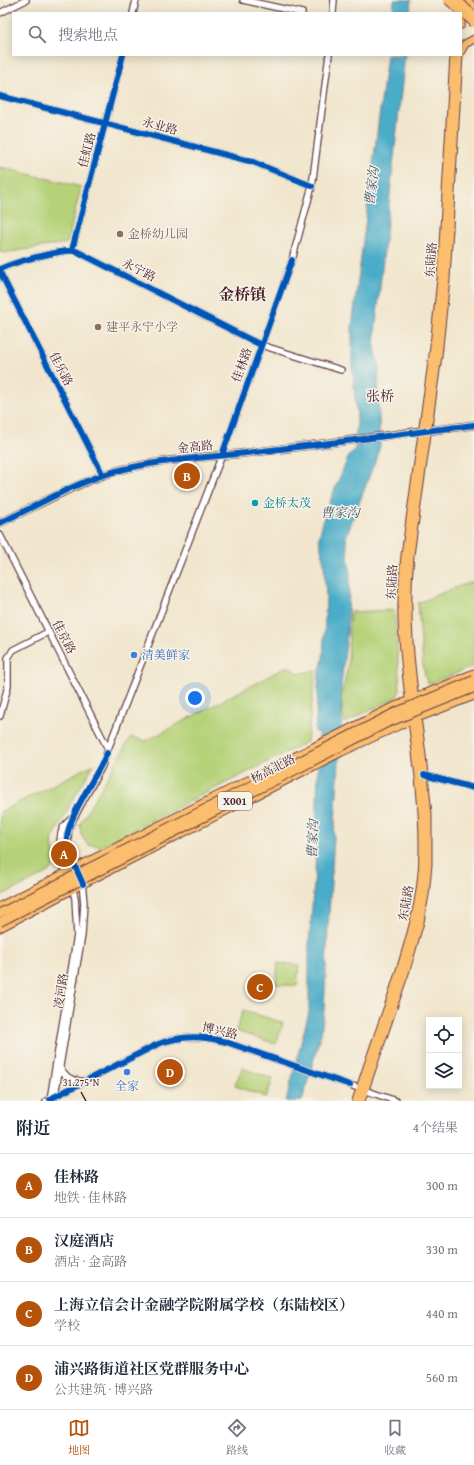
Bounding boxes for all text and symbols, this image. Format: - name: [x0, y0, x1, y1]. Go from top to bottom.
- search box: [12, 12, 462, 56]
- icon: search: [26, 23, 48, 45]
- text: 搜索地点: [58, 24, 118, 45]
- street label: 永业路: [141, 113, 180, 138]
- street label: 佳虹路: [74, 130, 99, 169]
- water label: 曹家沟: [360, 164, 384, 207]
- place label: 金桥幼儿园: [128, 225, 188, 242]
- marker: 金桥幼儿园: [115, 229, 125, 239]
- street label: 东陆路: [421, 241, 440, 279]
- street label: 永宁路: [119, 254, 159, 285]
- district label: 金桥镇: [218, 282, 266, 306]
- place label: 建平永宁小学: [106, 318, 178, 335]
- marker: 建平永宁小学: [93, 322, 103, 332]
- street label: 佳林路: [227, 345, 256, 385]
- street label: 佳乐路: [46, 349, 77, 389]
- district label: 张桥: [366, 386, 394, 406]
- street label: 金高路: [176, 436, 214, 457]
- pin: B: [174, 461, 200, 491]
- place label: 金桥太茂: [263, 494, 311, 511]
- marker: 金桥太茂: [250, 498, 260, 508]
- water label: 曹家沟: [320, 503, 361, 522]
- street label: 东陆路: [382, 564, 401, 600]
- street label: 佳京路: [49, 617, 80, 657]
- place label: 清美鲜家: [142, 646, 190, 663]
- marker: 清美鲜家: [129, 650, 139, 660]
- your location: [185, 688, 205, 708]
- street label: 杨高北路: [248, 750, 298, 787]
- road number: X001: [218, 792, 252, 810]
- water label: 曹家沟: [302, 817, 323, 859]
- pin: A: [51, 839, 77, 869]
- street label: 东陆路: [394, 884, 417, 922]
- street label: 凌河路: [49, 972, 72, 1010]
- pin: C: [247, 972, 273, 1002]
- map controls: [426, 1017, 462, 1089]
- button: locate: [426, 1017, 462, 1053]
- street label: 博兴路: [201, 1018, 240, 1043]
- button: layers: [426, 1053, 462, 1089]
- pin: D: [157, 1057, 183, 1087]
- marker: 全家: [122, 1067, 132, 1077]
- text: 31.275°N: [63, 1075, 100, 1090]
- place label: 全家: [115, 1077, 139, 1094]
- text: 附近: [16, 1115, 50, 1140]
- text: 4个结果: [413, 1118, 458, 1137]
- text: 佳林路: [54, 1166, 99, 1187]
- text: A: [25, 1176, 33, 1195]
- text: 300 m: [426, 1176, 458, 1195]
- text: 地铁 · 佳林路: [54, 1188, 127, 1207]
- text: 汉庭酒店: [54, 1230, 114, 1251]
- text: B: [25, 1240, 33, 1259]
- text: 330 m: [426, 1240, 458, 1259]
- text: 酒店 · 金高路: [54, 1252, 127, 1271]
- text: 上海立信会计金融学院附属学校（东陆校区）: [54, 1294, 354, 1315]
- text: C: [25, 1304, 33, 1323]
- text: 440 m: [426, 1304, 458, 1323]
- text: 学校: [54, 1316, 80, 1335]
- text: 浦兴路街道社区党群服务中心: [54, 1358, 249, 1379]
- text: D: [25, 1368, 33, 1387]
- text: 560 m: [426, 1368, 458, 1387]
- text: 公共建筑 · 博兴路: [54, 1380, 153, 1399]
- tab: 地图: [68, 1417, 90, 1458]
- tab: 路线: [226, 1417, 248, 1458]
- tab: 收藏: [384, 1417, 406, 1458]

